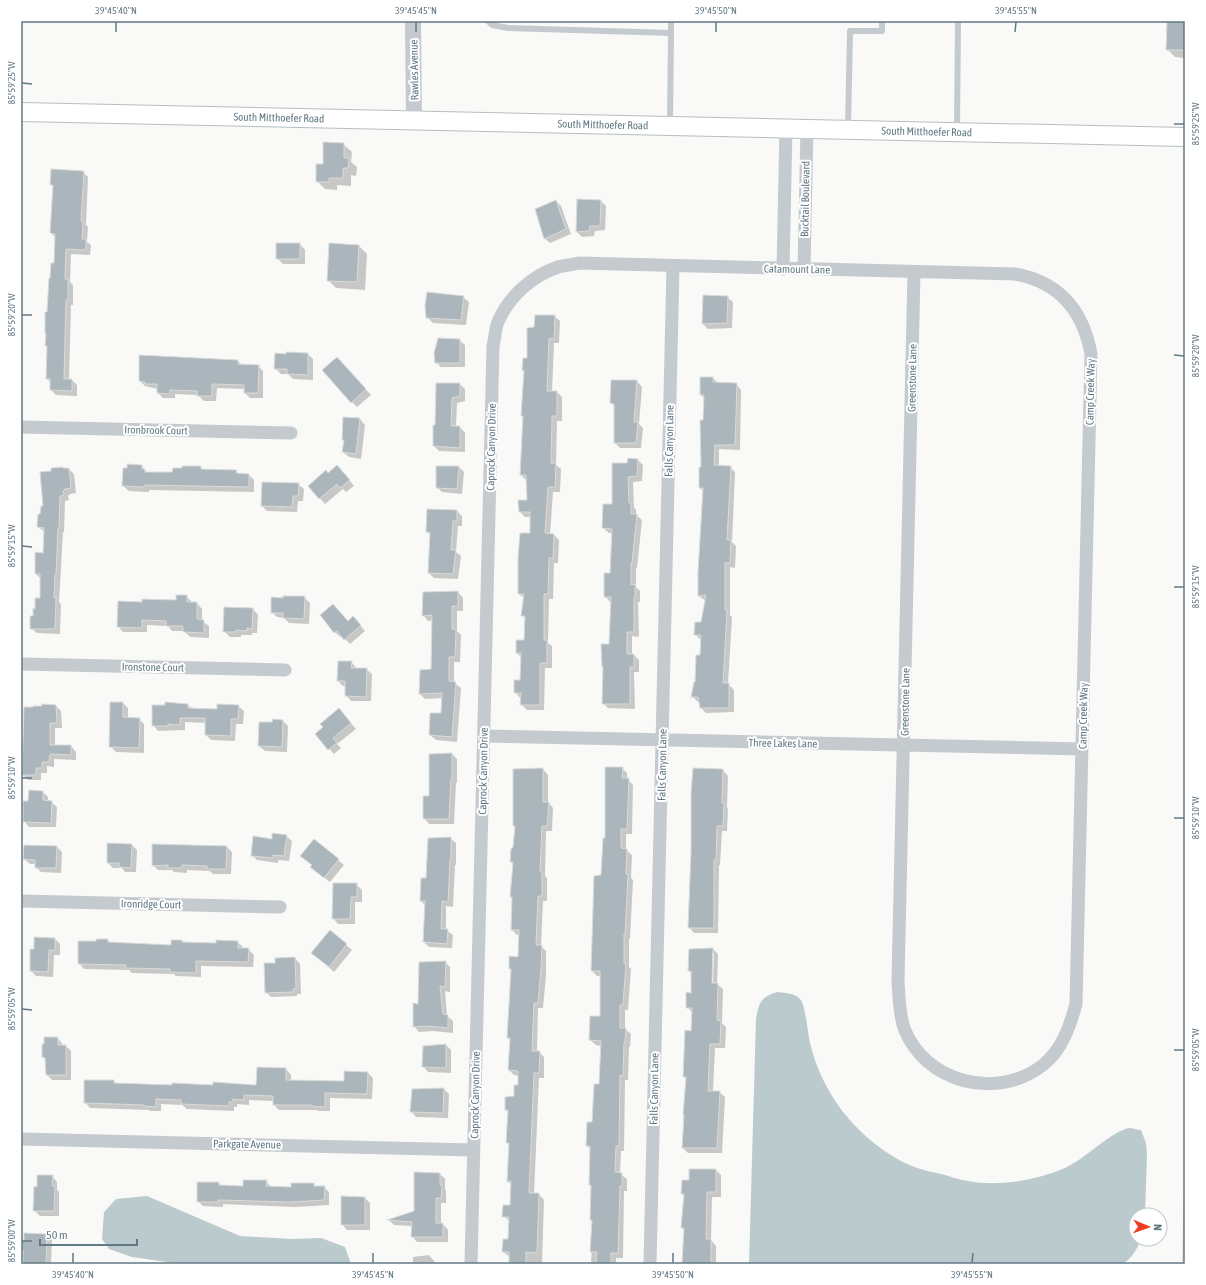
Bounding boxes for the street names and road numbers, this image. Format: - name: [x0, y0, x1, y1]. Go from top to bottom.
- street label: Rawles Avenue: [407, 39, 421, 101]
- street label: South Mitthoefer Road: [233, 111, 324, 125]
- street label: South Mitthoefer Road: [557, 118, 648, 131]
- street label: South Mitthoefer Road: [881, 124, 972, 138]
- street label: Bucktail Boulevard: [798, 161, 812, 237]
- street label: Catamount Lane: [764, 262, 830, 276]
- street label: Greenstone Lane: [905, 344, 919, 412]
- street label: Camp Creek Way: [1083, 358, 1097, 425]
- street label: Caprock Canyon Drive: [484, 403, 498, 491]
- street label: Falls Canyon Lane: [662, 405, 676, 477]
- street label: Ironbrook Court: [124, 423, 188, 437]
- street label: Ironstone Court: [122, 660, 184, 674]
- street label: Greenstone Lane: [898, 668, 912, 736]
- street label: Camp Creek Way: [1076, 682, 1090, 749]
- street label: Caprock Canyon Drive: [476, 727, 490, 815]
- street label: Falls Canyon Lane: [655, 729, 669, 801]
- street label: Three Lakes Lane: [749, 736, 817, 750]
- street label: Ironridge Court: [121, 897, 181, 911]
- street label: Caprock Canyon Drive: [468, 1051, 482, 1139]
- street label: Falls Canyon Lane: [647, 1053, 661, 1125]
- street label: Parkgate Avenue: [213, 1137, 281, 1151]

